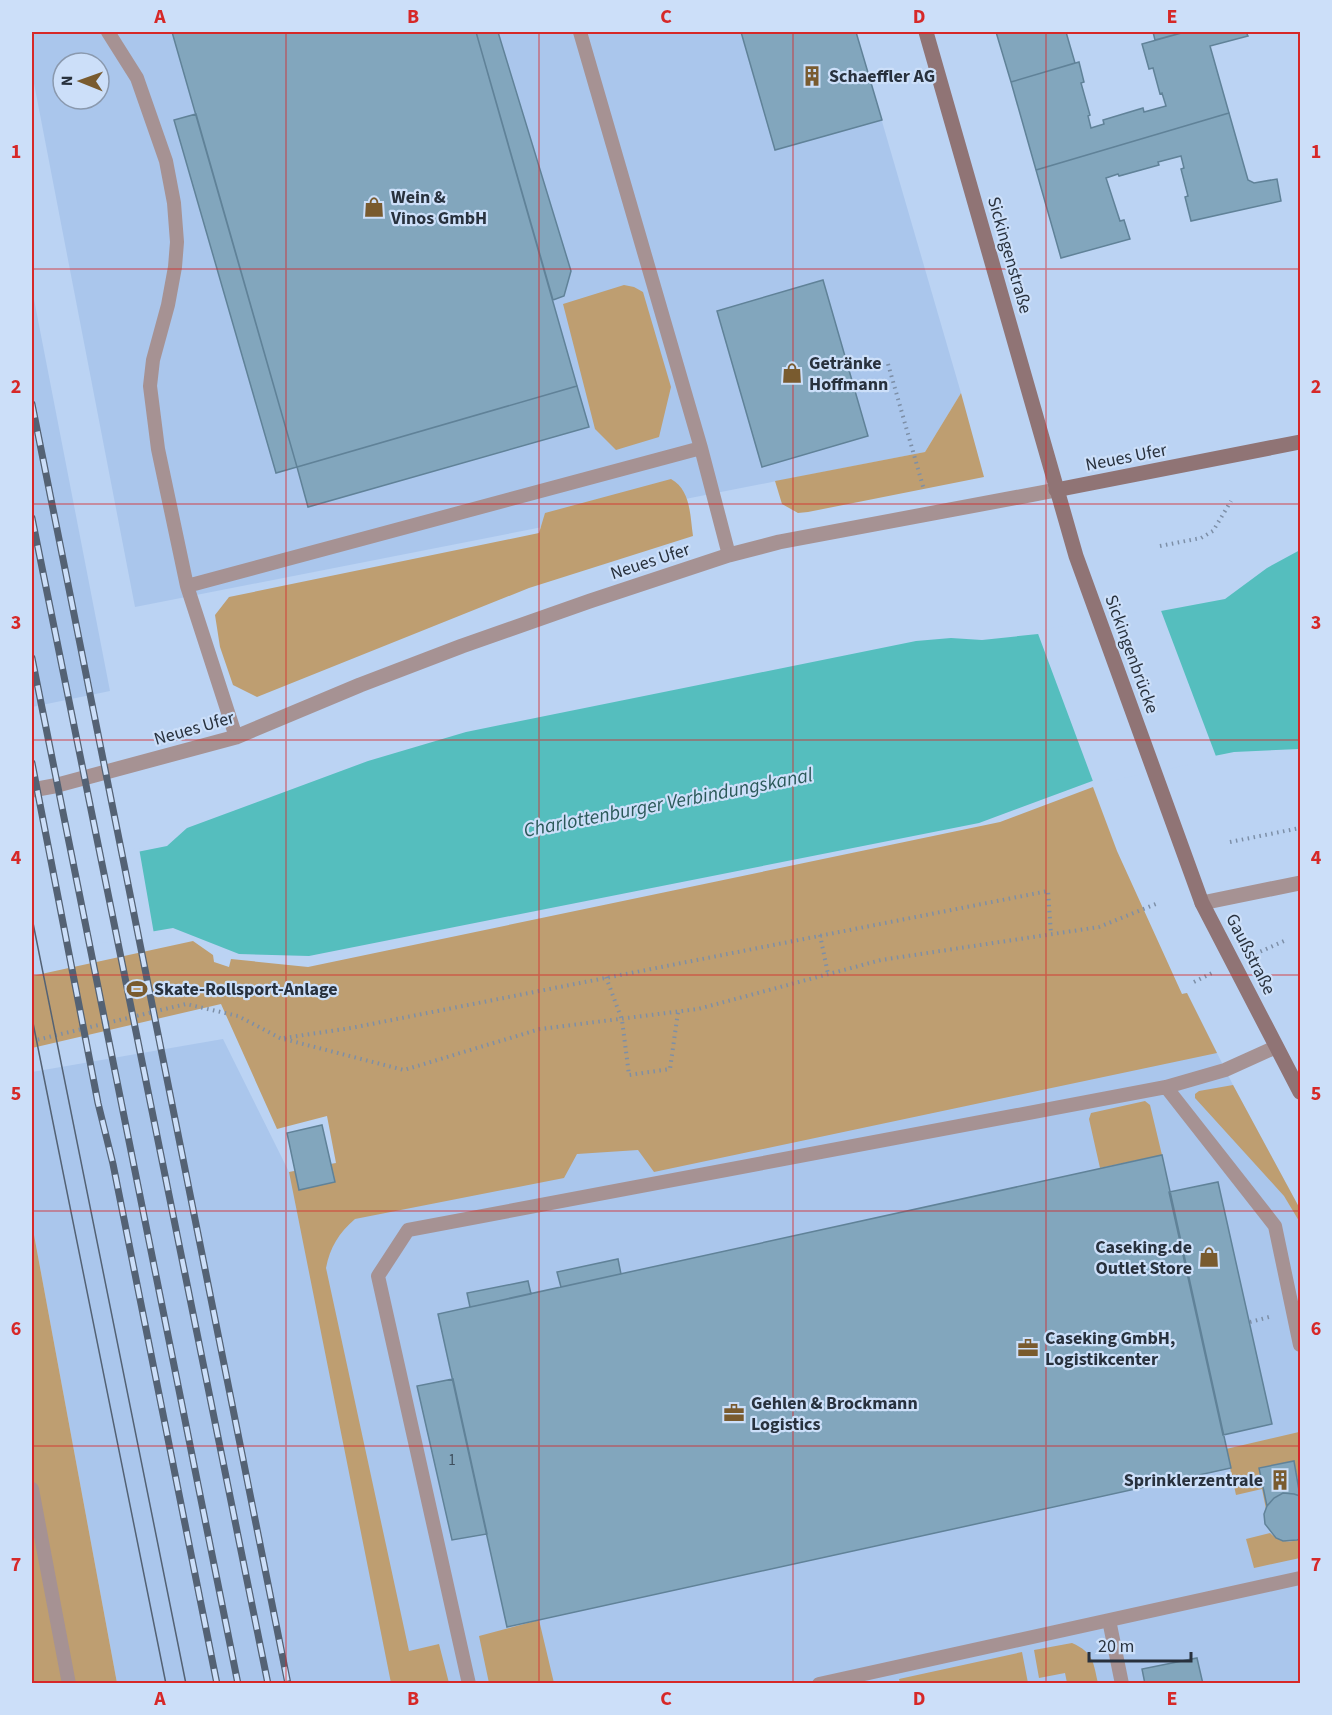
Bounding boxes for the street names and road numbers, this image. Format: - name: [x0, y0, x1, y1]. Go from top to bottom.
- street label: Sickingenstraße: [981, 194, 1038, 317]
- street label: Neues Ufer: [1083, 437, 1170, 478]
- street label: Neues Ufer: [607, 537, 694, 586]
- street label: Sickingenbrücke: [1098, 591, 1165, 717]
- street label: Neues Ufer: [151, 705, 238, 752]
- street label: Gaußstraße: [1219, 909, 1282, 999]

